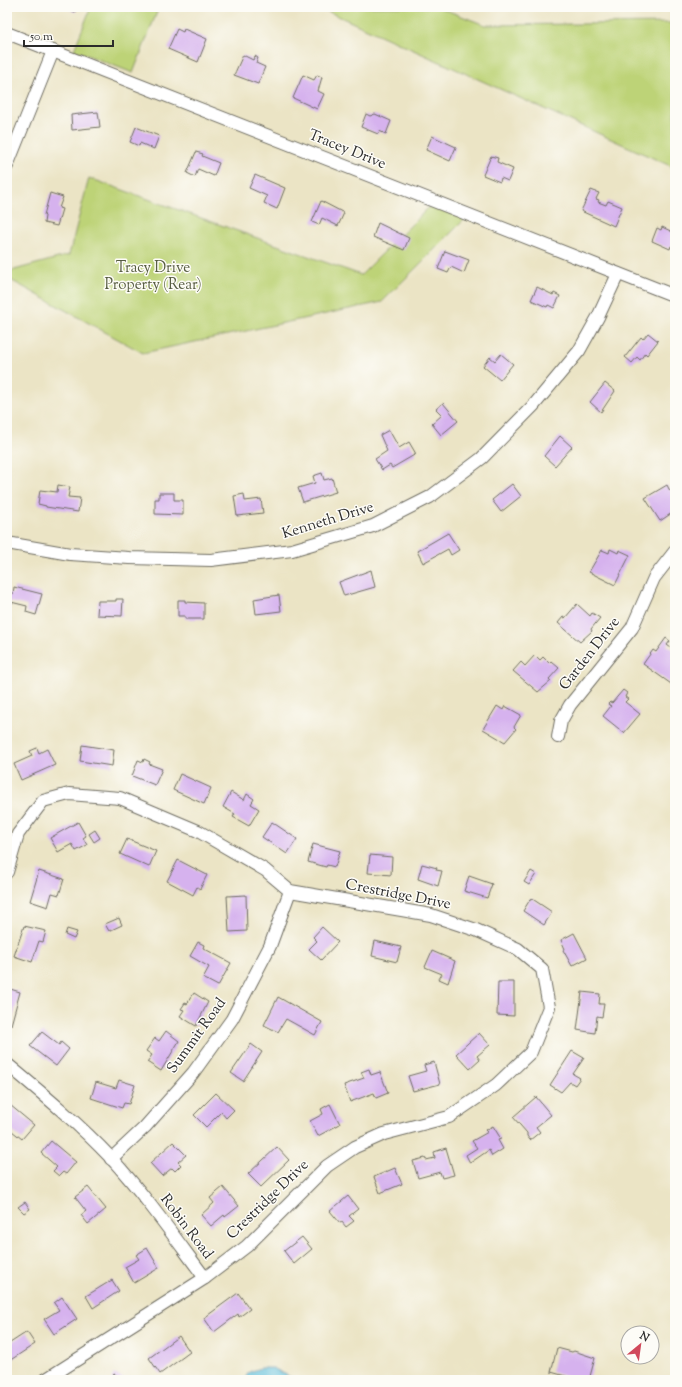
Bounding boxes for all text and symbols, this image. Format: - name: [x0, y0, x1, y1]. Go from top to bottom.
- scale bar: [24, 22, 113, 48]
- text: 50 m: [29, 28, 53, 46]
- street label: Tracey Drive: [305, 125, 389, 175]
- park label: Tracy Drive Property (Rear): [104, 258, 202, 296]
- street label: Kenneth Drive: [280, 497, 376, 545]
- street label: Garden Drive: [555, 613, 625, 695]
- street label: Crestridge Drive: [343, 874, 453, 916]
- street label: Summit Road: [162, 994, 232, 1078]
- street label: Crestridge Drive: [222, 1155, 314, 1245]
- street label: Robin Road: [155, 1190, 218, 1264]
- north arrow: [620, 1325, 660, 1365]
- text: N: [636, 1328, 652, 1346]

